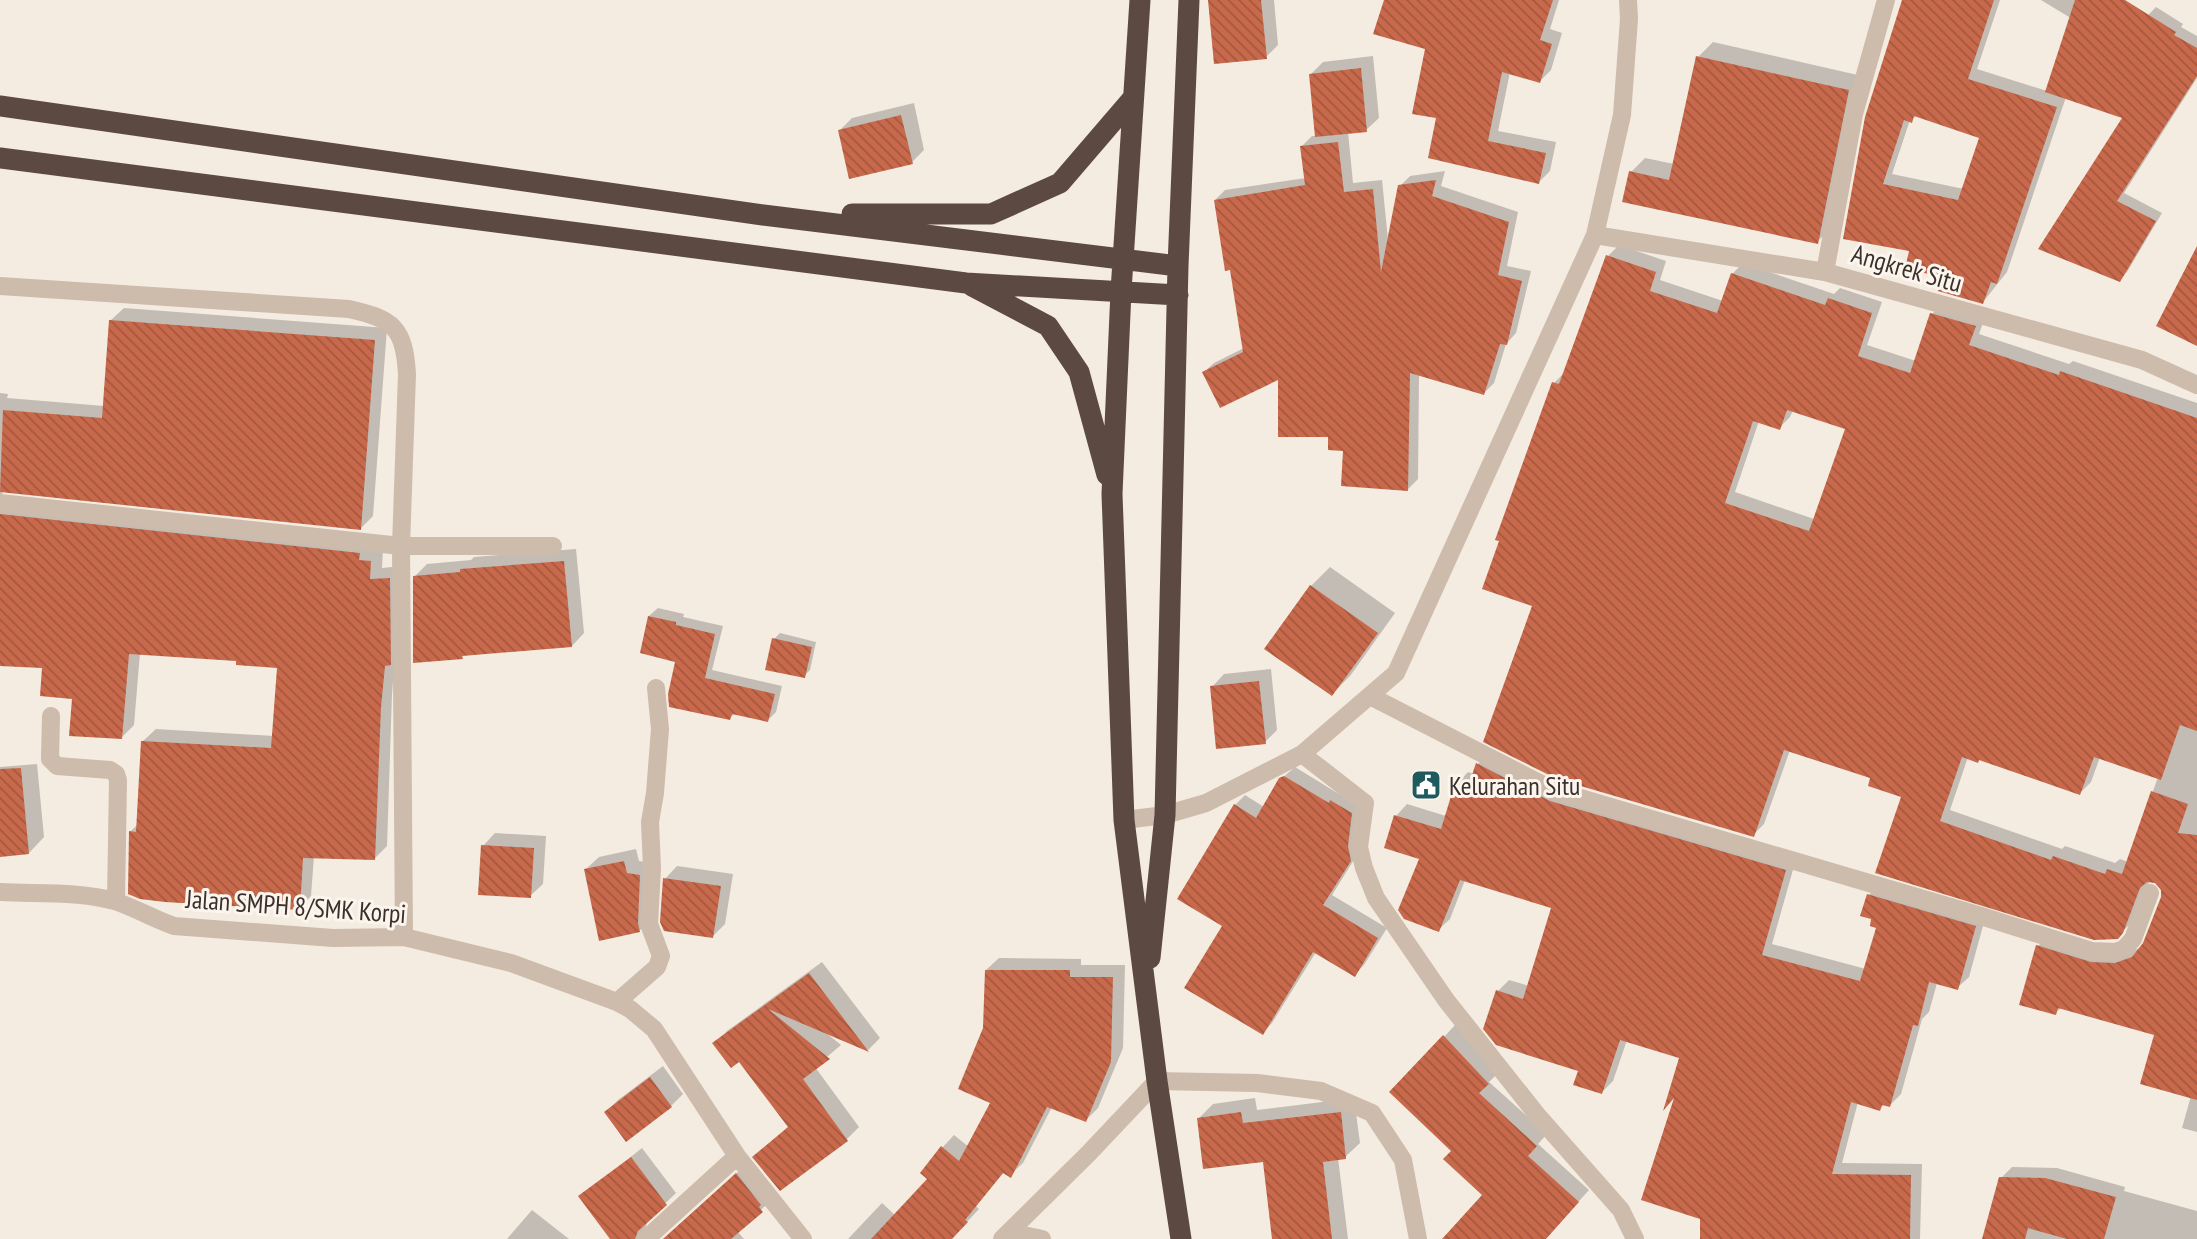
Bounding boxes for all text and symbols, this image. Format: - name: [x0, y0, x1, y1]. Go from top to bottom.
- street label: Angkrek Situ: [1848, 237, 1966, 299]
- public building icon: Kelurahan Situ: [1409, 768, 1443, 802]
- place label: Kelurahan Situ: [1449, 769, 1580, 802]
- street label: Jalan SMPH 8/SMK Korpi: [184, 882, 407, 930]

